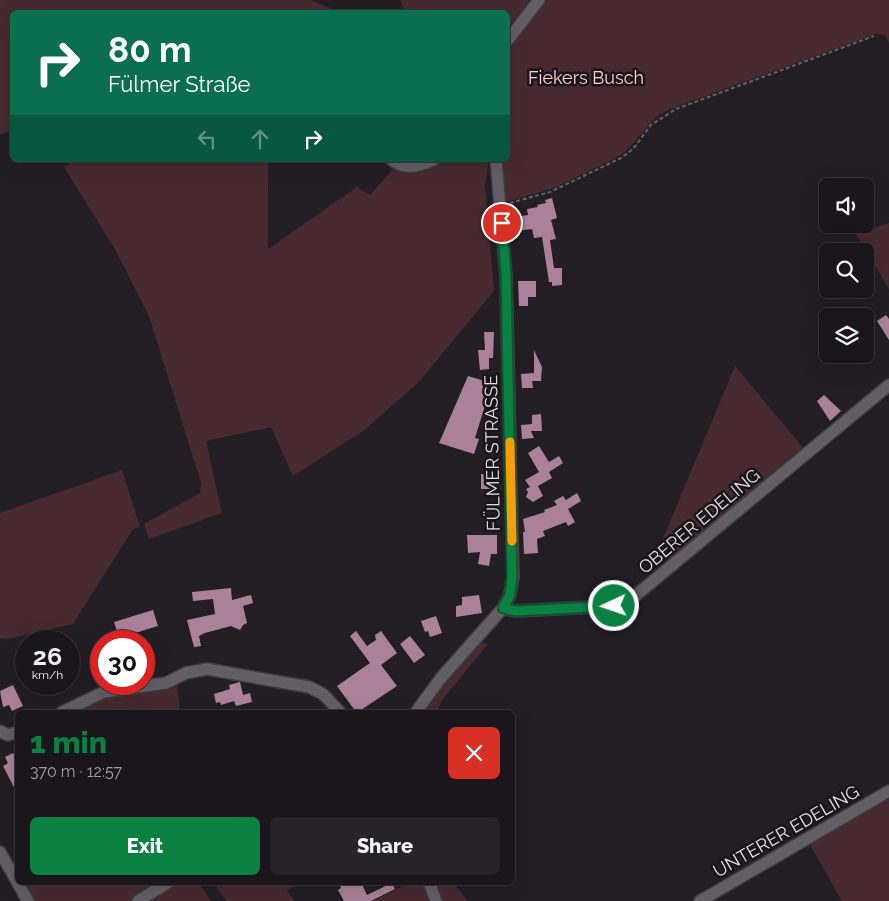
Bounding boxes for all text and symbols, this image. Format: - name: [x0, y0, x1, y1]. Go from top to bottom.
- text: 80 m: [108, 29, 192, 70]
- icon: right: [25, 30, 90, 95]
- park label: Fiekers Busch: [528, 67, 644, 88]
- text: Fülmer Straße: [108, 71, 250, 97]
- icon: left: [193, 125, 221, 153]
- icon: ahead: [246, 125, 274, 153]
- icon: right: [299, 125, 327, 153]
- map controls: [819, 178, 874, 363]
- button: sound: [819, 178, 874, 233]
- pin: [481, 202, 523, 244]
- icon: arrive: [488, 209, 516, 237]
- button: search: [819, 243, 874, 298]
- button: layers: [819, 308, 874, 363]
- street label: FÜLMER STRASSE: [480, 375, 504, 531]
- street label: OBERER EDELING: [634, 464, 764, 578]
- position arrow: [587, 579, 639, 631]
- speed limit sign: 30: [90, 630, 155, 695]
- text: 26: [33, 641, 62, 671]
- text: km/h: [32, 668, 63, 682]
- text: 1 min: [30, 725, 107, 760]
- button: close: [448, 727, 500, 779]
- text: 370 m · 12:57: [30, 762, 122, 781]
- street label: UNTERER EDELING: [709, 781, 863, 881]
- button: Exit: [30, 817, 260, 875]
- button: Share: [270, 817, 500, 875]

